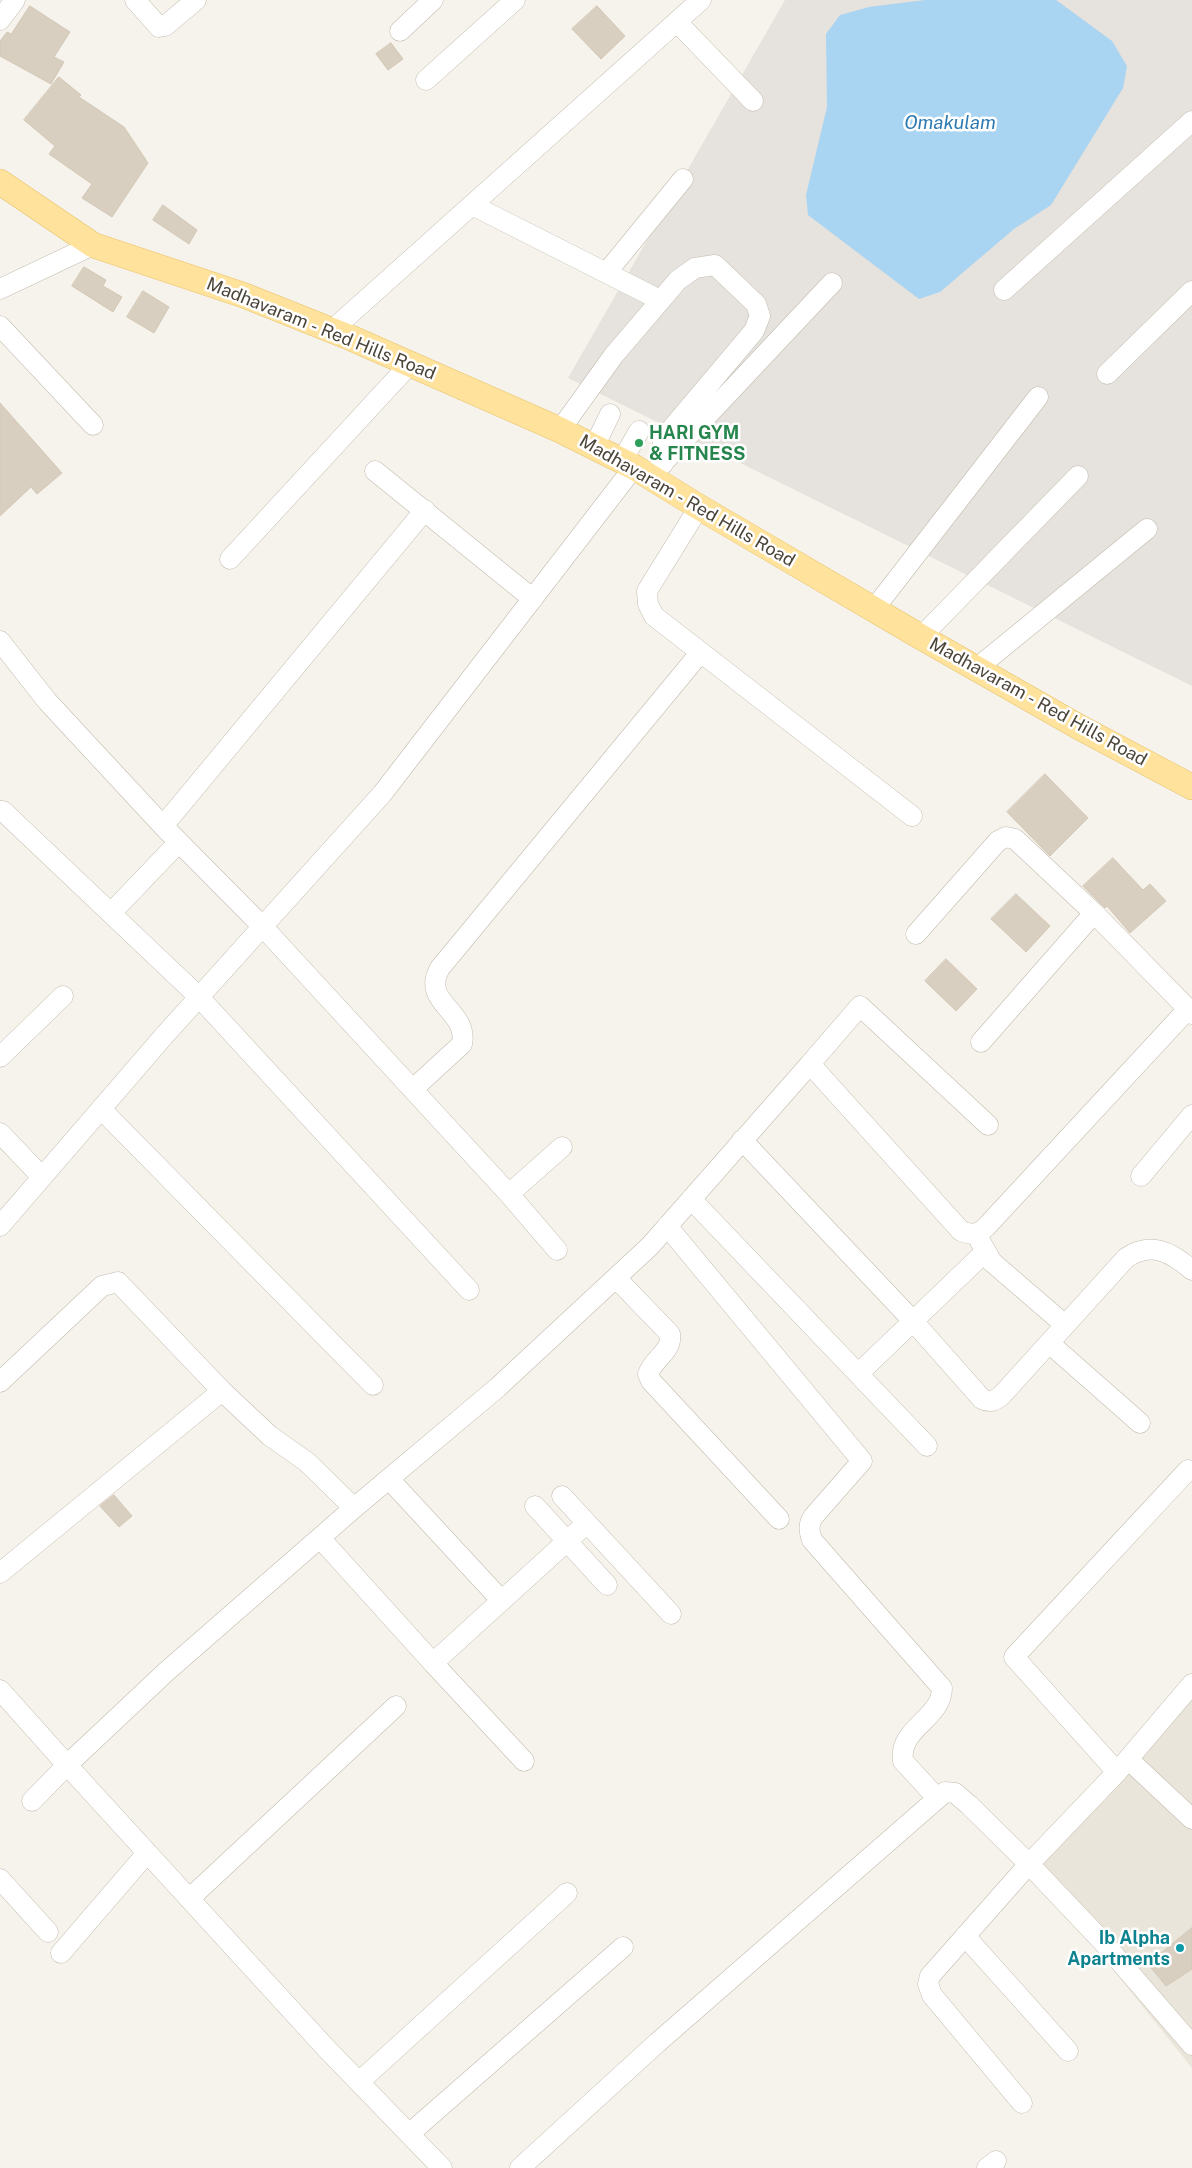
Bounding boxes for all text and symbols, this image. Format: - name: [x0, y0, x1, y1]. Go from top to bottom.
- water label: Omakulam: [904, 112, 996, 134]
- street label: Madhavaram - Red Hills Road: [203, 273, 439, 385]
- place label: HARI GYM & FITNESS: [649, 422, 746, 464]
- street label: Madhavaram - Red Hills Road: [575, 430, 799, 572]
- marker: HARI GYM & FITNESS: [633, 437, 645, 449]
- street label: Madhavaram - Red Hills Road: [925, 633, 1151, 771]
- place label: Ib Alpha Apartments: [1067, 1927, 1170, 1970]
- marker: Ib Alpha Apartments: [1174, 1942, 1186, 1954]

